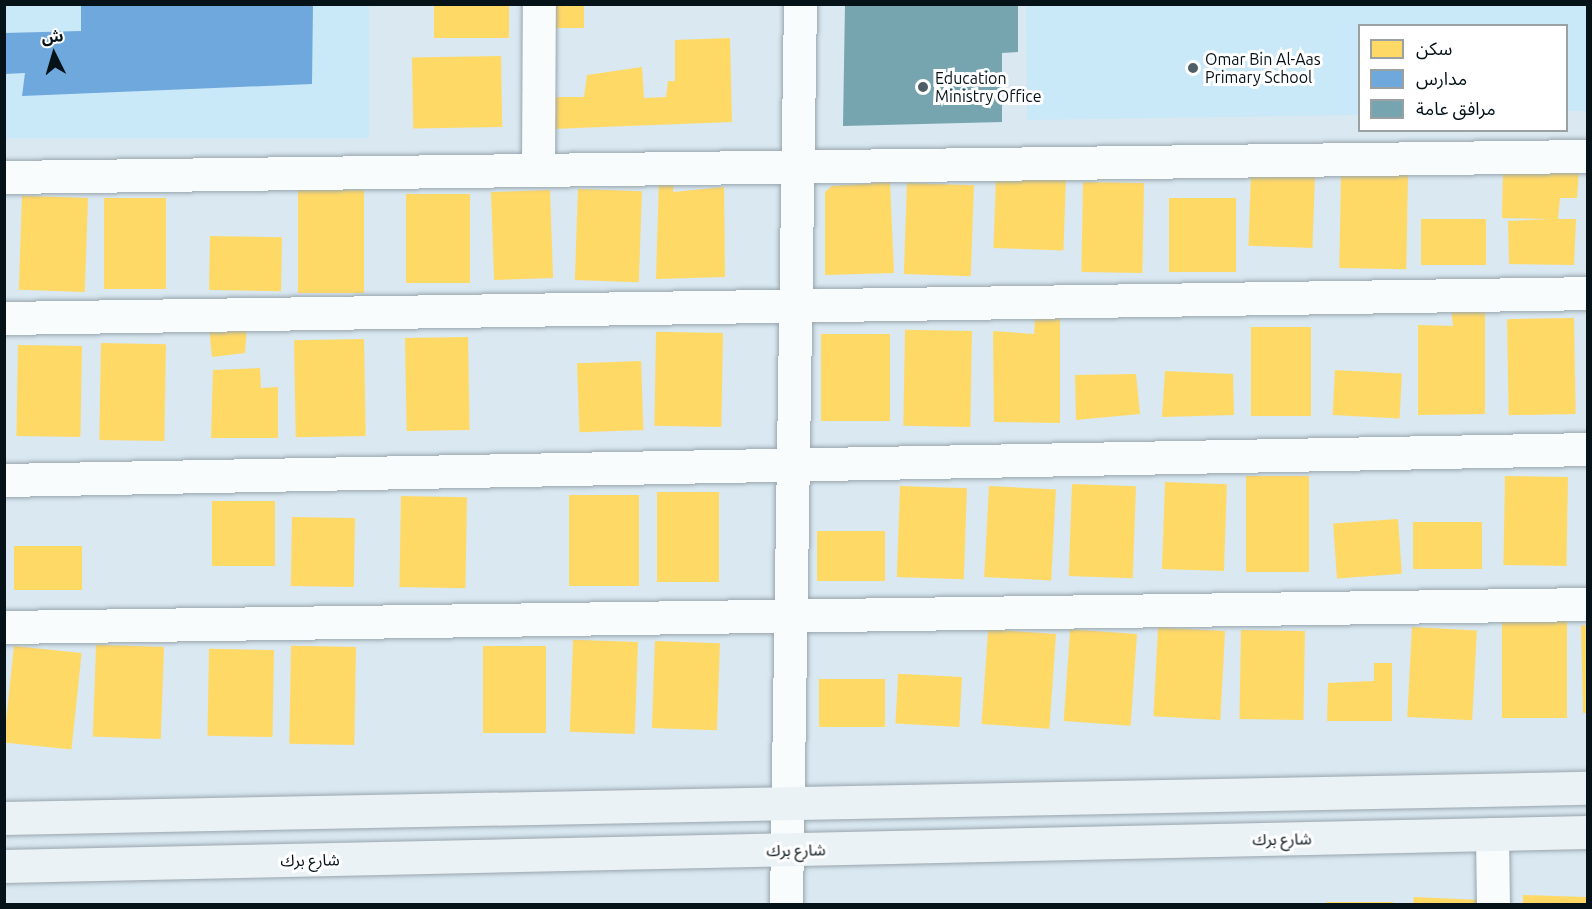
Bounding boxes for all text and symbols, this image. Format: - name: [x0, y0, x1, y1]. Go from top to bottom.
- north arrow: [24, 24, 84, 84]
- legend: [1358, 24, 1568, 132]
- text: ش: [41, 26, 64, 46]
- text: سكن: [1416, 38, 1452, 58]
- place label: Omar Bin Al-Aas Primary School: [1205, 49, 1321, 87]
- marker: Omar Bin Al-Aas Primary School: [1186, 61, 1200, 75]
- place label: Education Ministry Office: [935, 68, 1042, 106]
- text: مدارس: [1416, 68, 1467, 88]
- marker: Education Ministry Office: [916, 80, 930, 94]
- text: مرافق عامة: [1416, 98, 1496, 118]
- street label: شارع برك: [1252, 829, 1312, 849]
- street label: شارع برك: [766, 840, 826, 860]
- street label: شارع برك: [280, 850, 340, 870]

